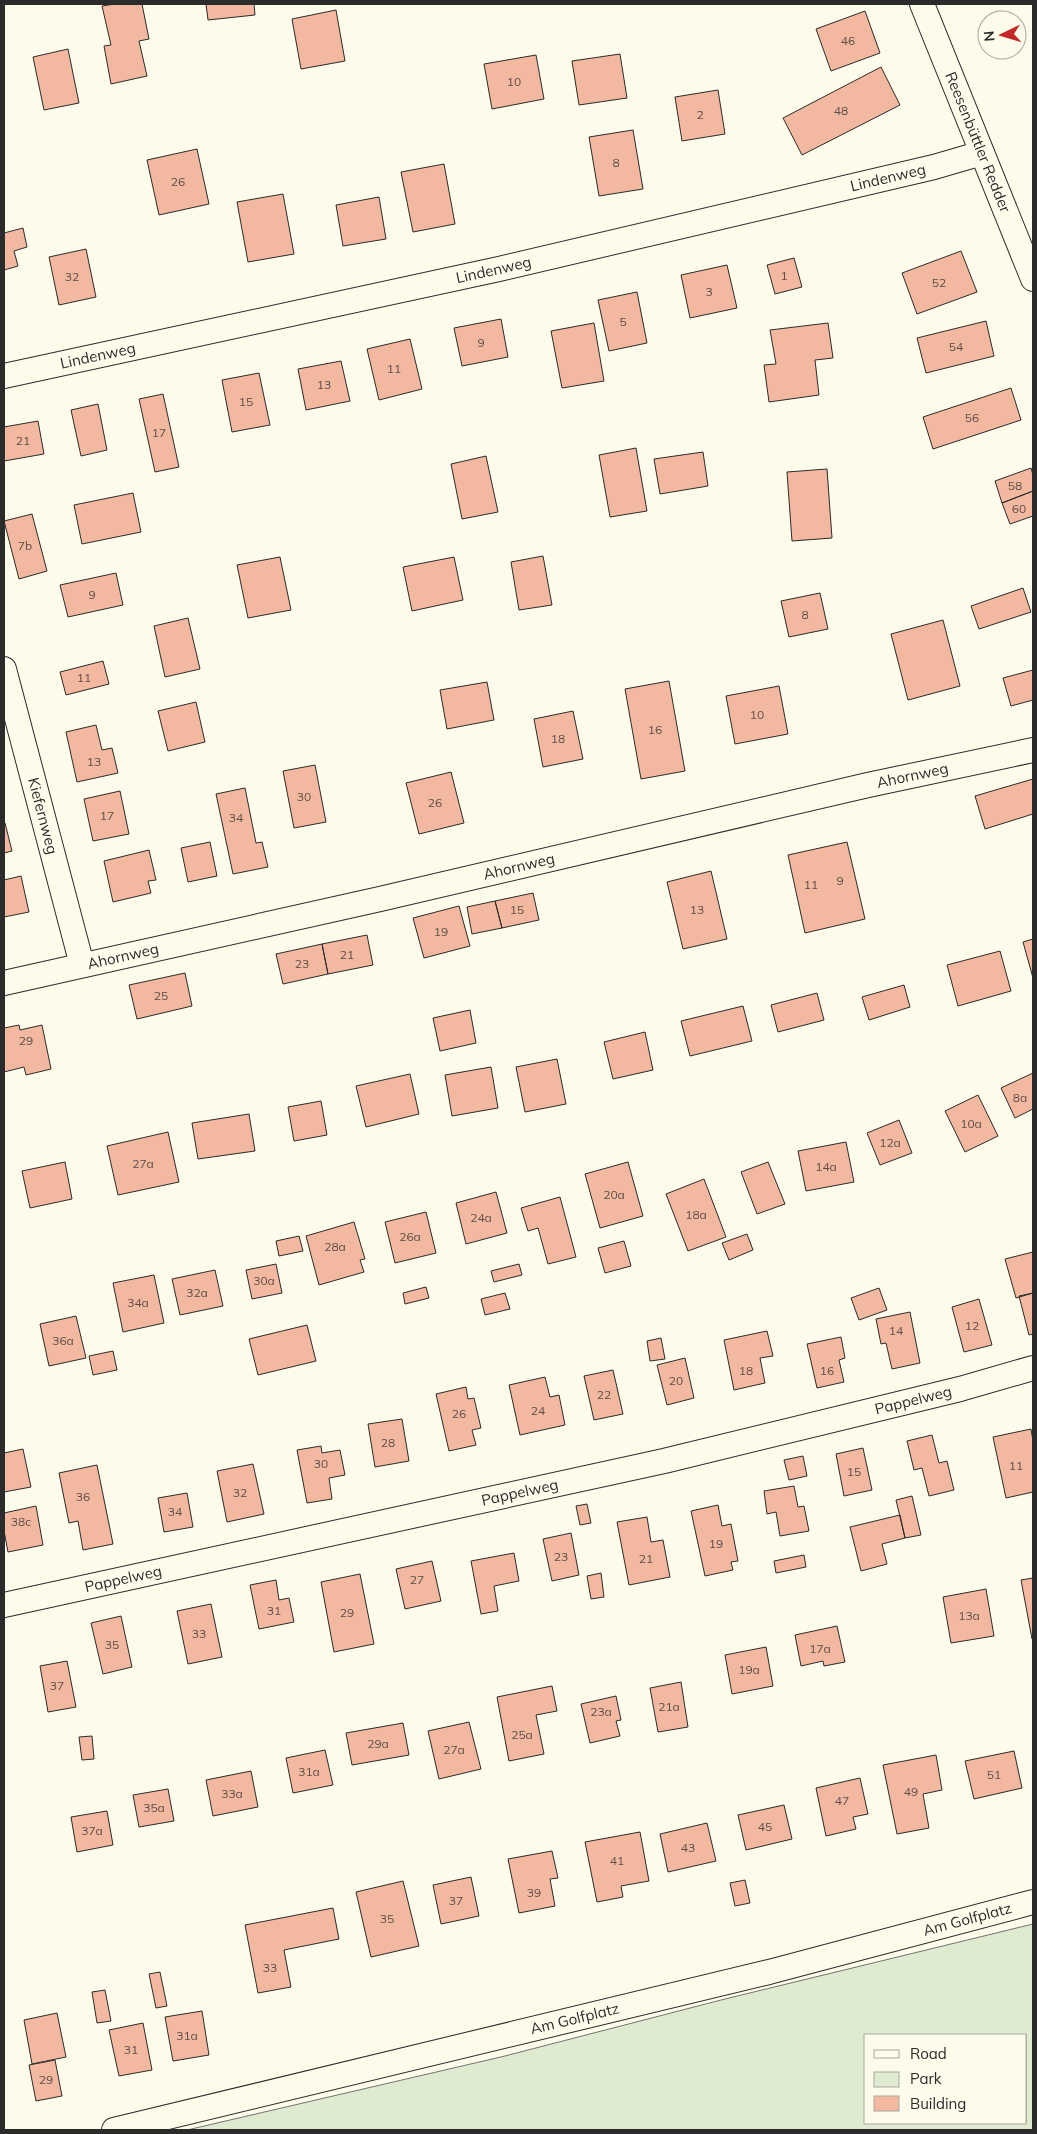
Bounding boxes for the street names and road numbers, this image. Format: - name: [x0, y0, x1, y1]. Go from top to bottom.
- street label: Reesenbüttler Redder: [941, 69, 1015, 216]
- street label: Lindenweg: [848, 159, 927, 195]
- street label: Lindenweg: [454, 252, 533, 287]
- street label: Lindenweg: [58, 338, 137, 373]
- street label: Ahornweg: [875, 758, 950, 792]
- street label: Kiefernweg: [24, 775, 62, 856]
- street label: Ahornweg: [481, 849, 556, 884]
- street label: Ahornweg: [85, 939, 161, 973]
- street label: Pappelweg: [873, 1381, 953, 1418]
- street label: Pappelweg: [479, 1474, 560, 1510]
- street label: Pappelweg: [83, 1561, 163, 1596]
- street label: Am Golfplatz: [921, 1898, 1014, 1940]
- street label: Am Golfplatz: [528, 1998, 621, 2038]

